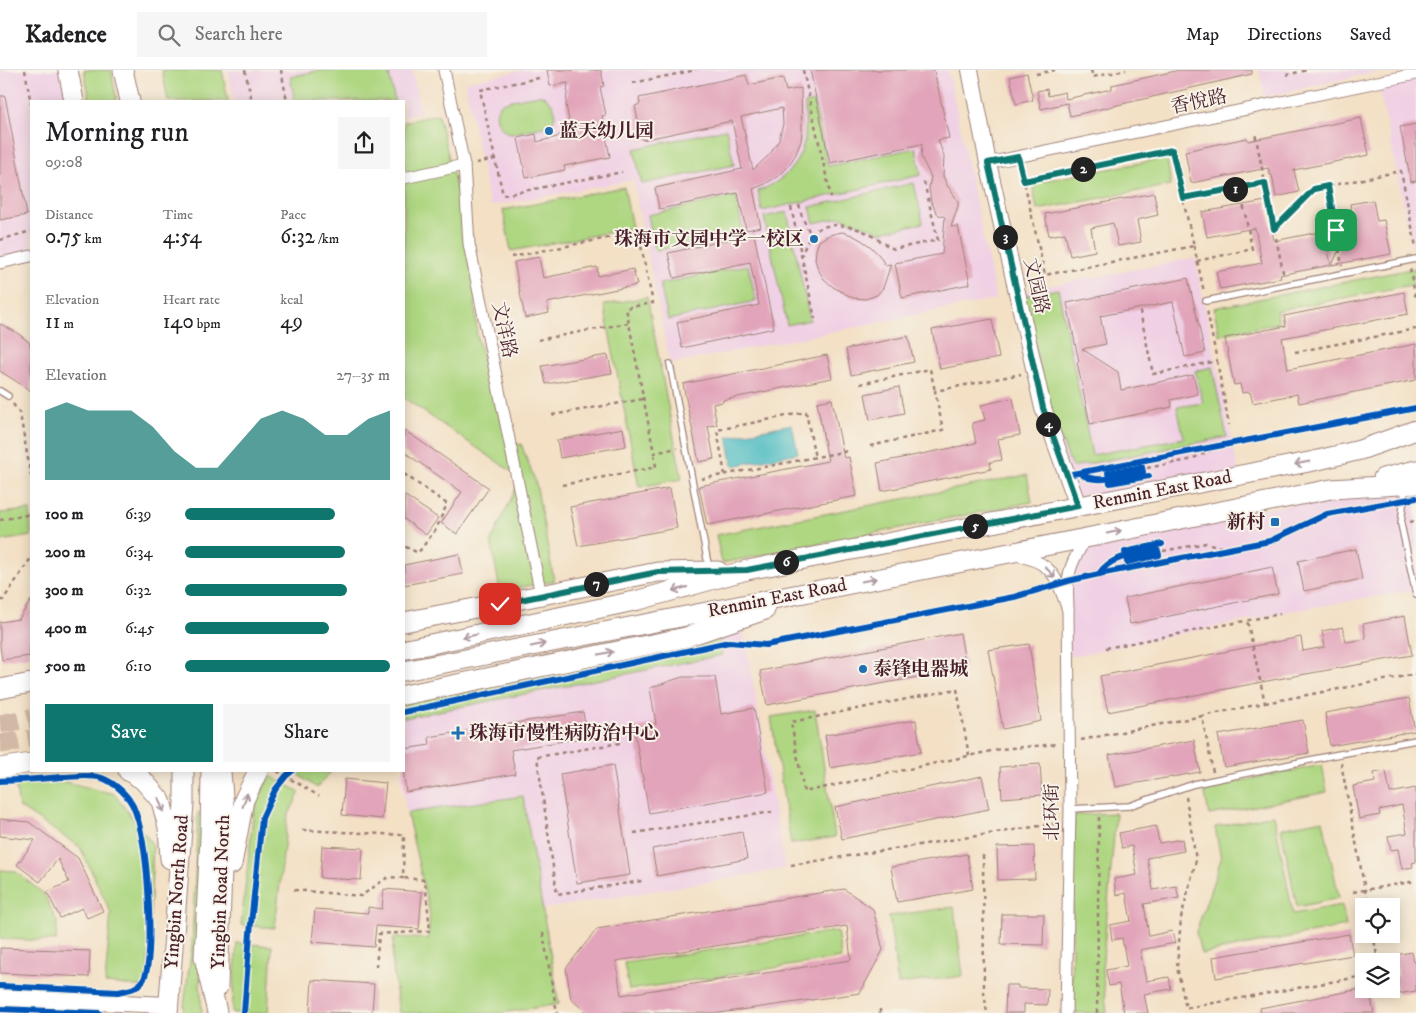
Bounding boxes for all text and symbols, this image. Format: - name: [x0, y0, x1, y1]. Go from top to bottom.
- search box: [137, 12, 487, 57]
- text: Kadence: [25, 20, 107, 50]
- icon: search: [155, 21, 183, 49]
- text: Search here: [195, 23, 283, 46]
- text: Map: [1186, 24, 1219, 46]
- text: Directions: [1247, 24, 1322, 46]
- text: Saved: [1350, 24, 1391, 46]
- street label: 香悅路: [1169, 85, 1229, 119]
- text: Morning run: [45, 115, 189, 150]
- button: share: [338, 117, 390, 169]
- place label: 蓝天幼儿园: [559, 120, 654, 143]
- marker: 蓝天幼儿园: [543, 125, 555, 137]
- text: 09:08: [45, 152, 82, 172]
- pin: 2: [1070, 156, 1096, 182]
- text: 2: [1080, 160, 1087, 178]
- pin: 1: [1222, 176, 1248, 202]
- text: 1: [1233, 180, 1238, 198]
- text: Distance: [45, 206, 93, 224]
- text: Time: [163, 206, 193, 224]
- text: Pace: [280, 206, 306, 224]
- pin: [1315, 209, 1357, 251]
- icon: arrive: [1322, 216, 1350, 244]
- text: 0.75: [45, 224, 81, 250]
- text: 4:54: [163, 224, 202, 250]
- text: 6:32: [280, 224, 315, 250]
- pin: 3: [992, 224, 1018, 250]
- place label: 珠海市文园中学一校区: [614, 228, 804, 251]
- text: 3: [1003, 228, 1008, 246]
- text: km: [81, 230, 102, 248]
- text: /km: [315, 230, 339, 248]
- marker: 珠海市文园中学一校区: [808, 233, 820, 245]
- street label: 文园路: [1018, 256, 1054, 316]
- text: Elevation: [45, 291, 99, 309]
- text: Heart rate: [163, 291, 220, 309]
- text: kcal: [280, 291, 303, 309]
- street label: 文洋路: [487, 300, 521, 360]
- text: 11: [45, 309, 60, 335]
- text: 140: [163, 309, 194, 335]
- text: 49: [280, 309, 303, 335]
- text: m: [60, 315, 74, 333]
- text: bpm: [194, 315, 221, 333]
- text: Elevation: [45, 365, 107, 385]
- text: 27–35 m: [336, 365, 390, 385]
- pin: 4: [1036, 412, 1060, 436]
- text: 4: [1044, 415, 1053, 433]
- one-way arrow: [1295, 459, 1311, 469]
- street label: Renmin East Road: [1091, 465, 1234, 515]
- text: 100 m: [45, 504, 84, 524]
- text: 6:39: [125, 504, 151, 524]
- place label: 新村: [1227, 511, 1265, 534]
- pin: 5: [962, 514, 988, 538]
- marker: 新村: [1269, 516, 1281, 528]
- text: 5: [972, 517, 979, 535]
- one-way arrow: [1106, 527, 1122, 537]
- text: 200 m: [45, 542, 86, 562]
- text: 6:34: [125, 542, 153, 562]
- pin: 6: [774, 550, 798, 574]
- text: 6: [783, 553, 790, 571]
- one-way arrow: [1044, 565, 1056, 578]
- pin: 7: [584, 572, 608, 596]
- street label: Renmin East Road: [706, 573, 849, 623]
- text: 7: [593, 575, 600, 593]
- one-way arrow: [860, 575, 876, 585]
- text: 300 m: [45, 580, 84, 600]
- text: 6:32: [125, 580, 151, 600]
- pin: [479, 583, 521, 625]
- one-way arrow: [672, 584, 688, 594]
- icon: check: [486, 590, 514, 618]
- text: 400 m: [45, 618, 87, 638]
- text: 6:45: [125, 618, 155, 638]
- one-way arrow: [463, 631, 479, 641]
- one-way arrow: [529, 639, 545, 649]
- one-way arrow: [597, 648, 613, 658]
- text: 500 m: [45, 656, 86, 676]
- text: 6:10: [125, 656, 152, 676]
- place label: 泰锋电器城: [873, 658, 968, 681]
- marker: 泰锋电器城: [857, 663, 869, 675]
- button: Save: [45, 704, 213, 762]
- button: Share: [223, 704, 390, 762]
- place label: 珠海市慢性病防治中心: [469, 722, 659, 745]
- marker: 珠海市慢性病防治中心: [451, 726, 465, 740]
- street label: 北环街: [1041, 783, 1064, 841]
- one-way arrow: [241, 793, 250, 808]
- one-way arrow: [157, 797, 166, 812]
- street label: Yingbin North Road: [160, 813, 194, 970]
- street label: Yingbin Road North: [207, 814, 235, 970]
- map controls: [1355, 898, 1400, 998]
- button: locate: [1355, 898, 1400, 943]
- button: layers: [1355, 953, 1400, 998]

